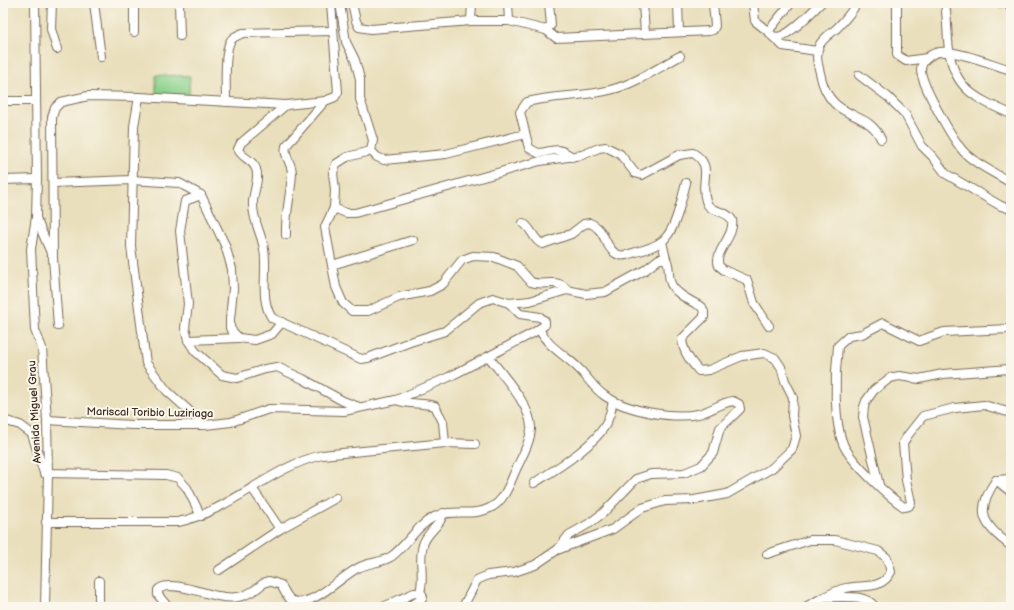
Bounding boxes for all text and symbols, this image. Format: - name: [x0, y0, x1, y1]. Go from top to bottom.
- street label: Avenida Miguel Grau: [25, 360, 44, 464]
- street label: Mariscal Toribio Luziriaga: [87, 405, 213, 420]

